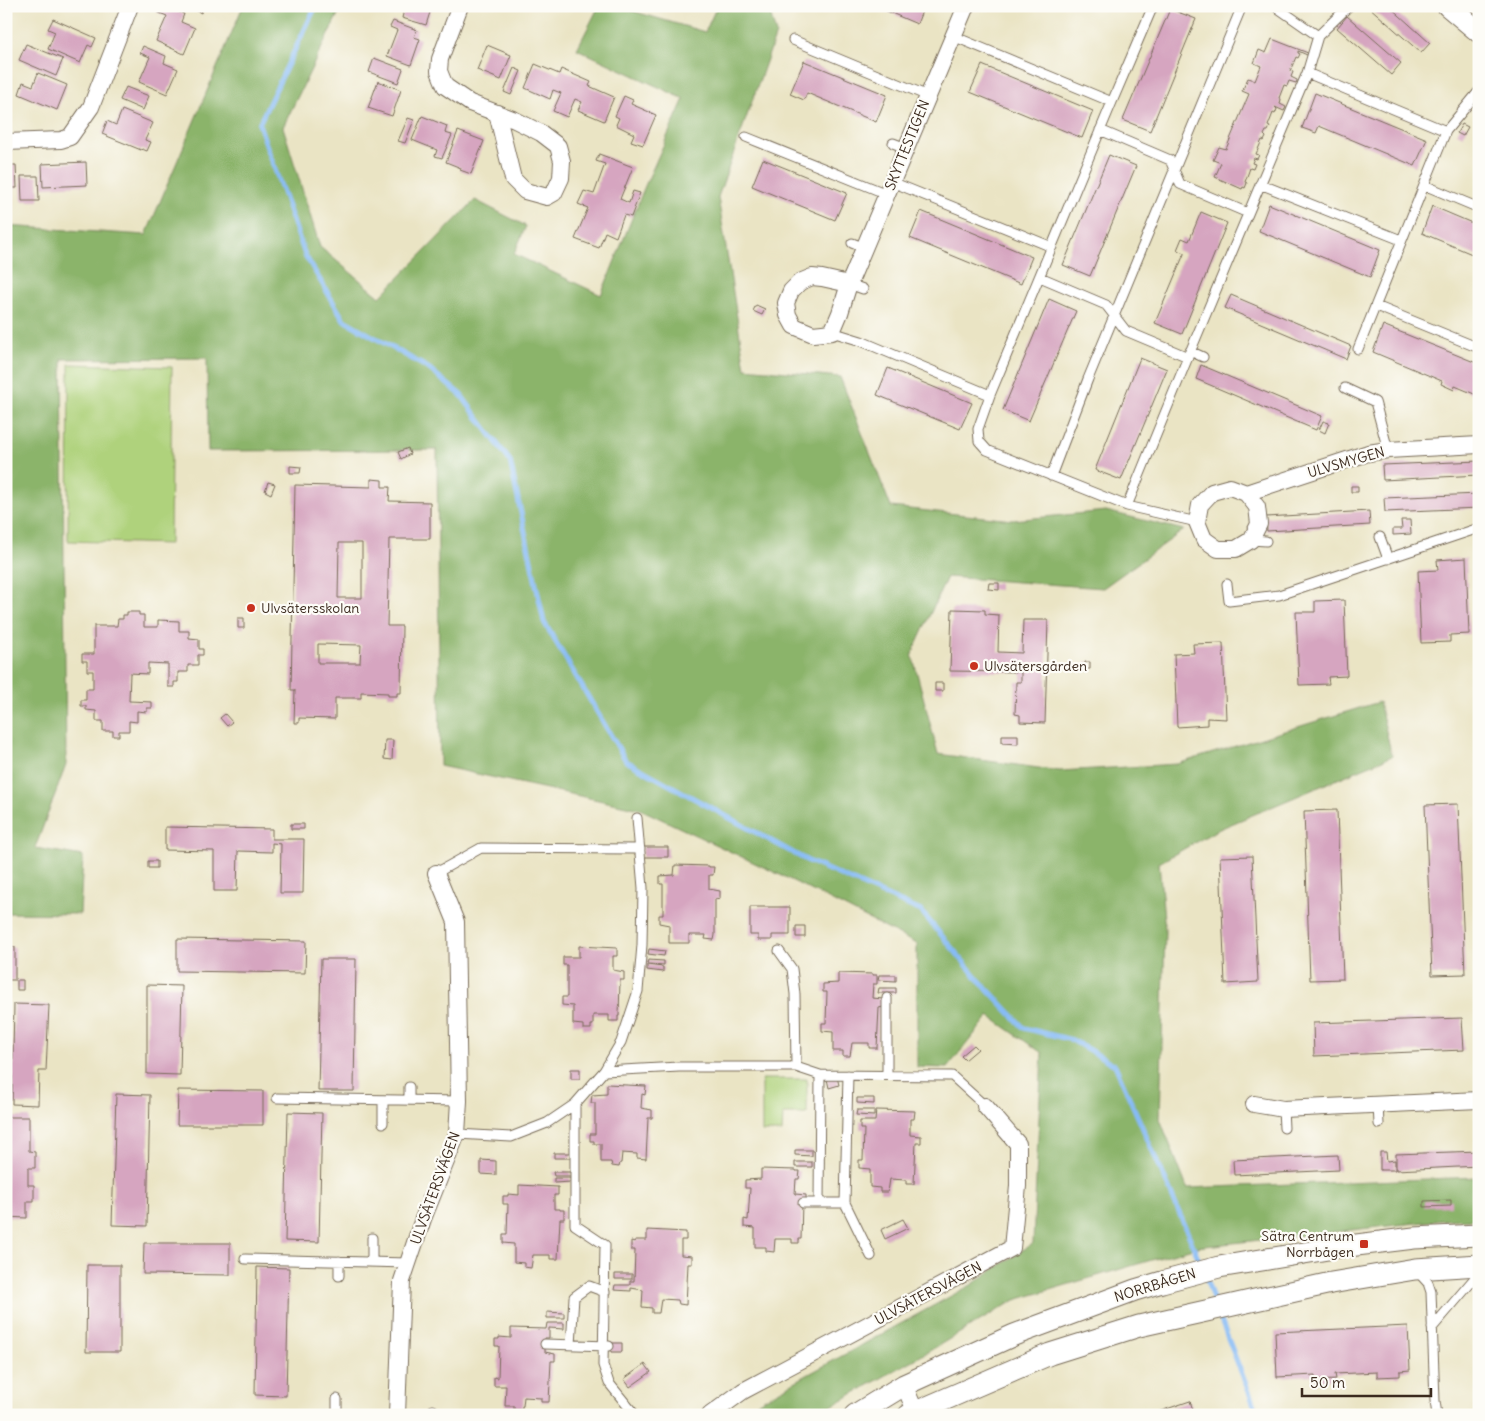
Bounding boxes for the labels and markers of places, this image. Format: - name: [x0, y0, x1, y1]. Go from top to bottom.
- place label: Ulvsätersskolan: [261, 599, 359, 617]
- marker: Ulvsätersskolan: [245, 602, 257, 614]
- place label: Ulvsätersgården: [984, 657, 1087, 675]
- marker: Ulvsätersgården: [968, 660, 980, 672]
- place label: Sätra Centrum Norrbågen: [1261, 1227, 1354, 1261]
- marker: Sätra Centrum Norrbågen: [1358, 1238, 1370, 1250]

